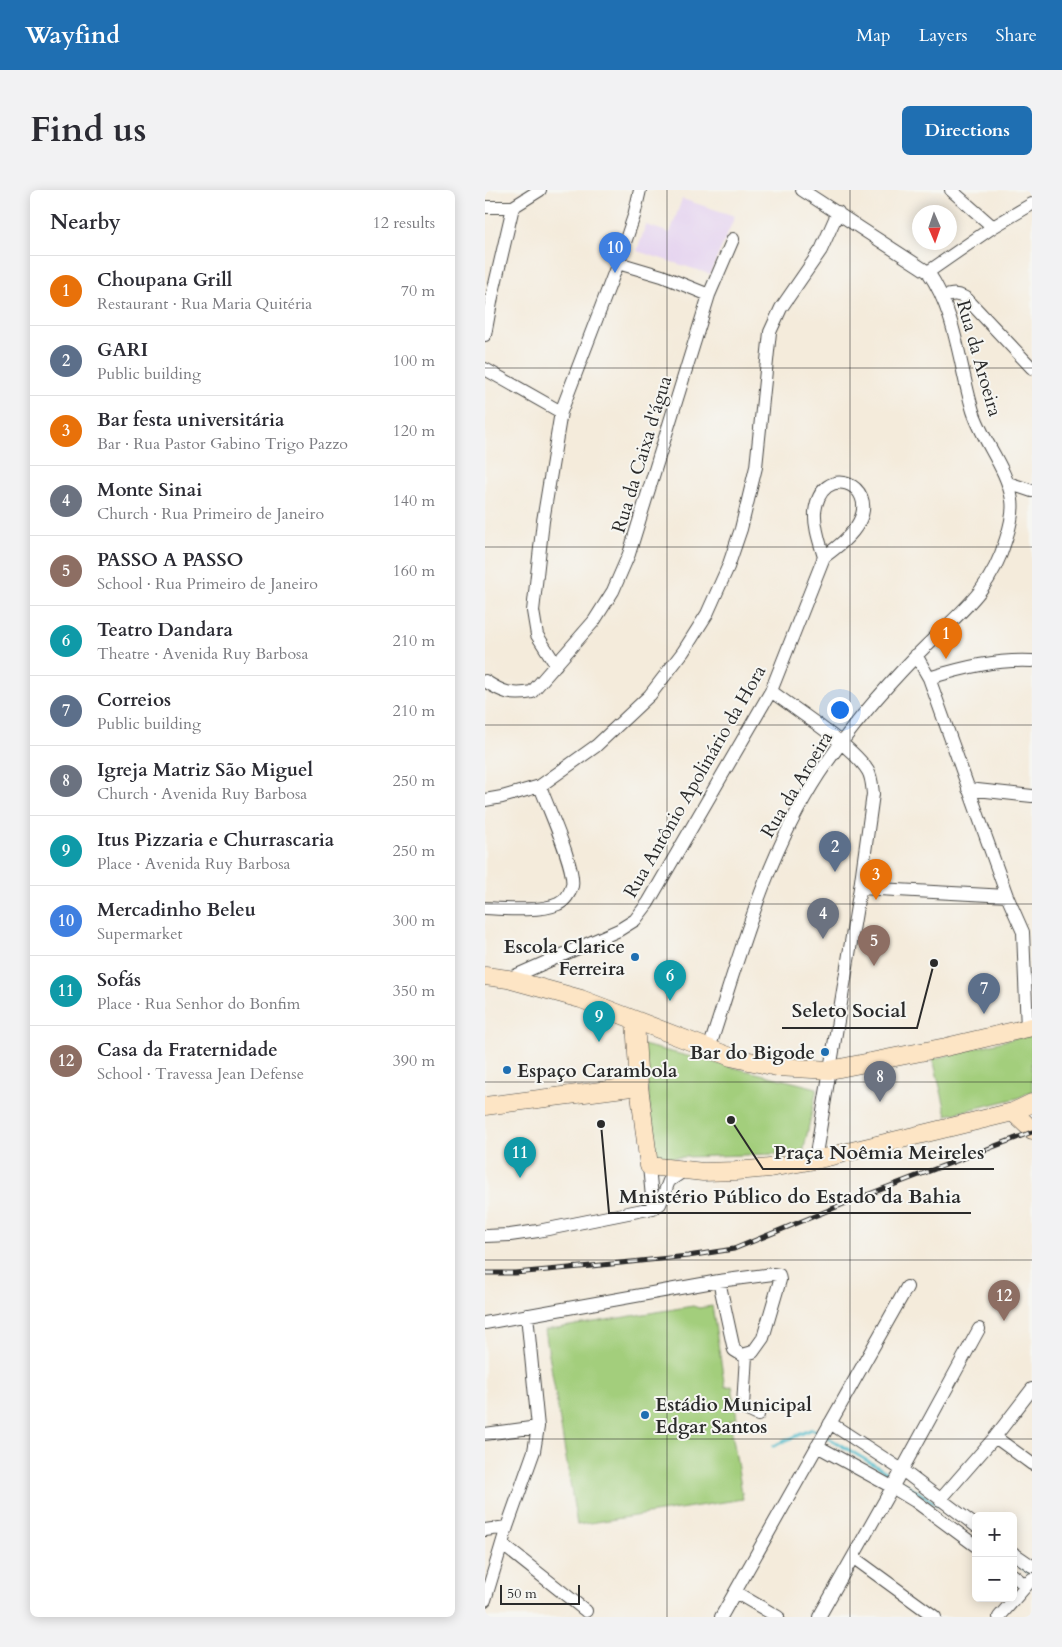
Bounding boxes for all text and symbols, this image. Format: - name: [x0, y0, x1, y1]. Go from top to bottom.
- text: Wayfind: [25, 19, 120, 52]
- text: Map: [856, 23, 891, 48]
- text: Layers: [919, 23, 968, 48]
- text: Share: [996, 23, 1037, 48]
- text: Find us: [30, 106, 146, 154]
- button: Directions: [902, 106, 1032, 155]
- north arrow: [912, 205, 957, 250]
- text: Nearby: [50, 208, 121, 237]
- text: 12 results: [373, 212, 435, 234]
- pin: 10: [599, 232, 631, 273]
- text: Choupana Grill: [97, 267, 232, 293]
- text: 1: [62, 280, 70, 302]
- text: 70 m: [401, 280, 435, 302]
- text: Restaurant · Rua Maria Quitéria: [97, 293, 312, 315]
- street label: Rua da Aroeira: [950, 297, 1008, 420]
- text: GARI: [97, 337, 148, 363]
- text: 2: [62, 350, 70, 372]
- text: 100 m: [393, 350, 435, 372]
- text: Public building: [97, 363, 201, 385]
- street label: Rua da Caixa d'água: [606, 373, 678, 536]
- text: Bar festa universitária: [97, 407, 284, 433]
- text: 3: [62, 420, 70, 442]
- text: 120 m: [393, 420, 435, 442]
- text: Bar · Rua Pastor Gabino Trigo Pazzo: [97, 433, 348, 455]
- text: Monte Sinai: [97, 477, 202, 503]
- text: 4: [62, 490, 70, 512]
- text: 140 m: [393, 490, 435, 512]
- text: Church · Rua Primeiro de Janeiro: [97, 503, 324, 525]
- text: PASSO A PASSO: [97, 547, 243, 573]
- text: 5: [62, 560, 70, 582]
- text: 160 m: [393, 560, 435, 582]
- text: School · Rua Primeiro de Janeiro: [97, 573, 318, 595]
- text: Teatro Dandara: [97, 617, 233, 643]
- pin: 1: [930, 618, 962, 659]
- text: 6: [62, 630, 70, 652]
- text: 210 m: [393, 630, 435, 652]
- text: Theatre · Avenida Ruy Barbosa: [97, 643, 308, 665]
- street label: Rua Antônio Apolinário da Hora: [617, 660, 772, 903]
- text: Correios: [97, 687, 171, 713]
- your location: [827, 697, 853, 723]
- text: 7: [62, 700, 70, 722]
- text: 210 m: [393, 700, 435, 722]
- text: Public building: [97, 713, 201, 735]
- street label: Rua da Aroeira: [755, 726, 839, 843]
- text: Igreja Matriz São Miguel: [97, 757, 313, 783]
- text: 8: [62, 770, 70, 792]
- text: 250 m: [393, 770, 435, 792]
- text: Church · Avenida Ruy Barbosa: [97, 783, 307, 805]
- text: Itus Pizzaria e Churrascaria: [97, 827, 334, 853]
- pin: 2: [819, 831, 851, 872]
- text: 9: [62, 840, 70, 862]
- text: 250 m: [393, 840, 435, 862]
- text: Place · Avenida Ruy Barbosa: [97, 853, 290, 875]
- pin: 3: [860, 859, 892, 900]
- text: Mercadinho Beleu: [97, 897, 256, 923]
- pin: 4: [807, 898, 839, 939]
- text: 10: [58, 910, 74, 932]
- text: 300 m: [393, 910, 435, 932]
- text: Supermarket: [97, 923, 183, 945]
- pin: 5: [858, 925, 890, 966]
- place label: Escola Clarice Ferreira: [504, 934, 626, 982]
- marker: Escola Clarice Ferreira: [629, 951, 641, 963]
- pin: 6: [654, 960, 686, 1001]
- text: Sofás: [97, 967, 141, 993]
- pin: 7: [968, 973, 1000, 1014]
- text: 11: [58, 980, 74, 1002]
- text: 350 m: [393, 980, 435, 1002]
- text: Place · Rua Senhor do Bonfim: [97, 993, 300, 1015]
- callout: Seleto Social: [782, 993, 917, 1028]
- text: Seleto Social: [792, 997, 906, 1024]
- pin: 9: [583, 1001, 615, 1042]
- text: Casa da Fraternidade: [97, 1037, 278, 1063]
- place label: Bar do Bigode: [690, 1040, 815, 1066]
- marker: Bar do Bigode: [819, 1046, 831, 1058]
- text: 12: [58, 1050, 74, 1072]
- text: 390 m: [393, 1050, 435, 1072]
- place label: Espaço Carambola: [517, 1058, 678, 1084]
- pin: 8: [864, 1061, 896, 1102]
- text: School · Travessa Jean Defense: [97, 1063, 304, 1085]
- marker: Espaço Carambola: [501, 1064, 513, 1076]
- callout: Praça Noêmia Meireles: [763, 1134, 994, 1169]
- pin: 11: [504, 1137, 536, 1178]
- text: Praça Noêmia Meireles: [774, 1139, 984, 1166]
- callout: Mnistério Público do Estado da Bahia: [609, 1178, 971, 1213]
- text: Mnistério Público do Estado da Bahia: [619, 1183, 961, 1210]
- pin: 12: [988, 1280, 1020, 1321]
- place label: Estádio Municipal Edgar Santos: [655, 1392, 812, 1440]
- marker: Estádio Municipal Edgar Santos: [639, 1409, 651, 1421]
- map controls: [972, 1512, 1017, 1602]
- button: +: [972, 1512, 1017, 1557]
- button: −: [972, 1557, 1017, 1602]
- scale bar: [500, 1582, 580, 1605]
- text: 50 m: [507, 1584, 537, 1603]

